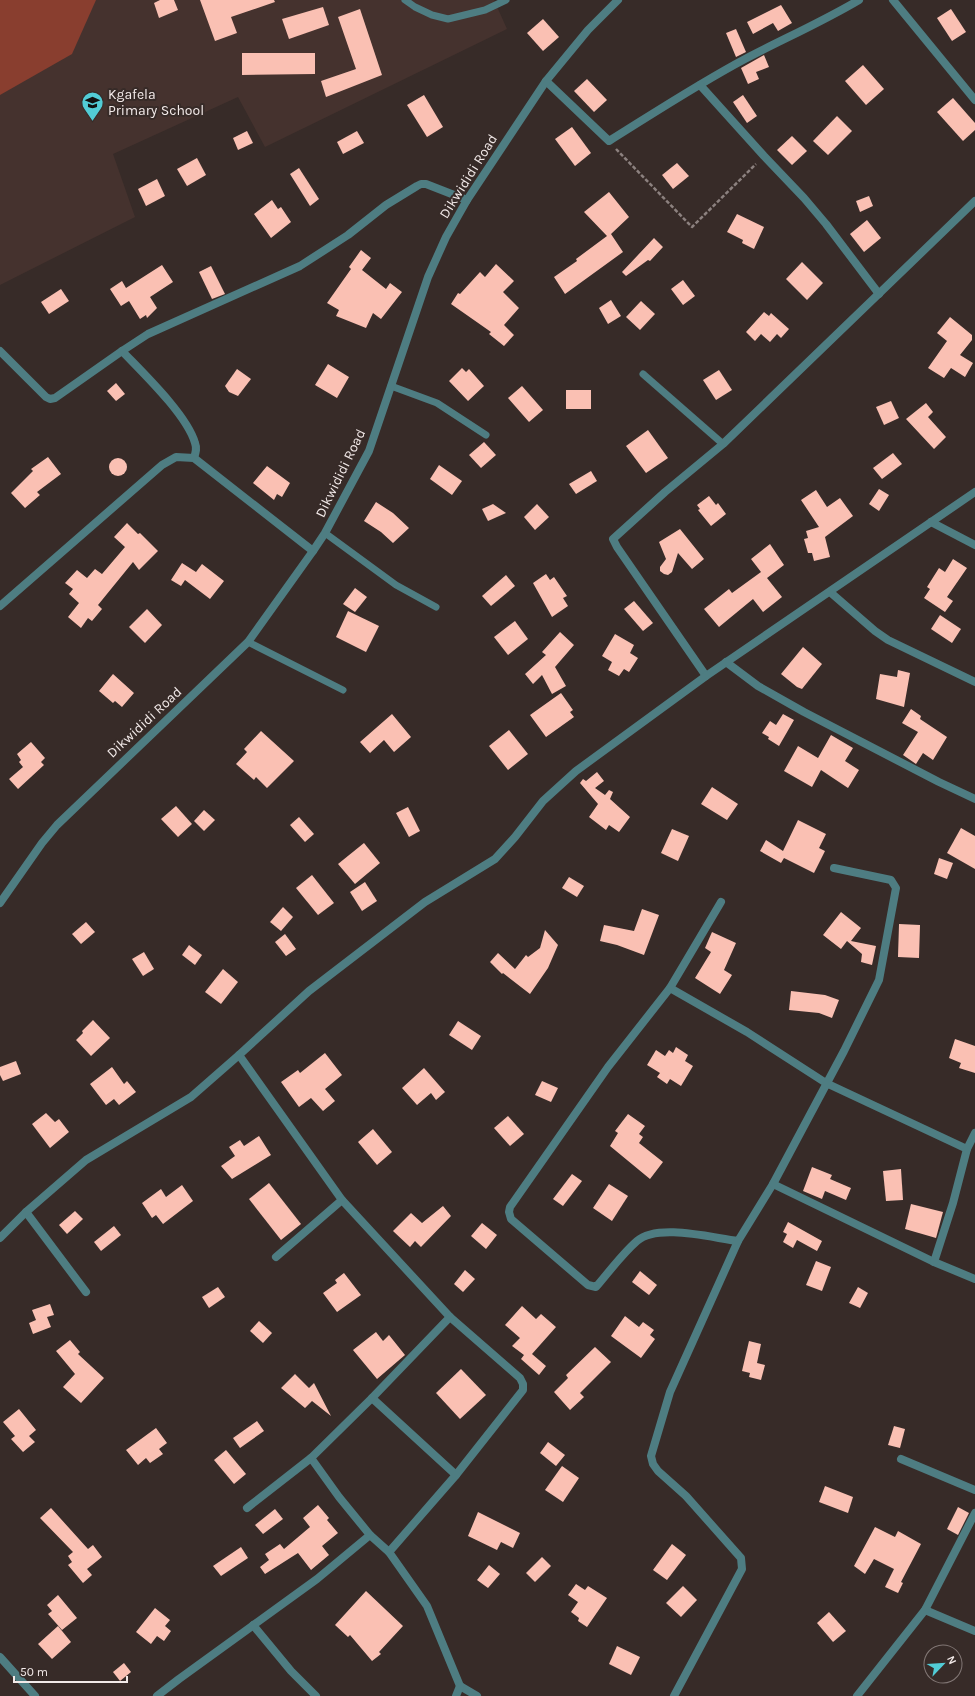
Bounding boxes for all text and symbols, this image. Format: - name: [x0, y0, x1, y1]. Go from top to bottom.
- place label: Kgafela Primary School: [108, 86, 204, 119]
- school or university icon: Kgafela Primary School: [79, 89, 105, 122]
- street label: Dikwididi Road: [436, 131, 501, 222]
- street label: Dikwididi Road: [312, 426, 369, 520]
- street label: Dikwididi Road: [103, 683, 185, 761]
- north arrow: [923, 1644, 963, 1684]
- text: N: [944, 1654, 959, 1666]
- scale bar: [14, 1658, 127, 1684]
- text: 50 m: [20, 1665, 48, 1679]

